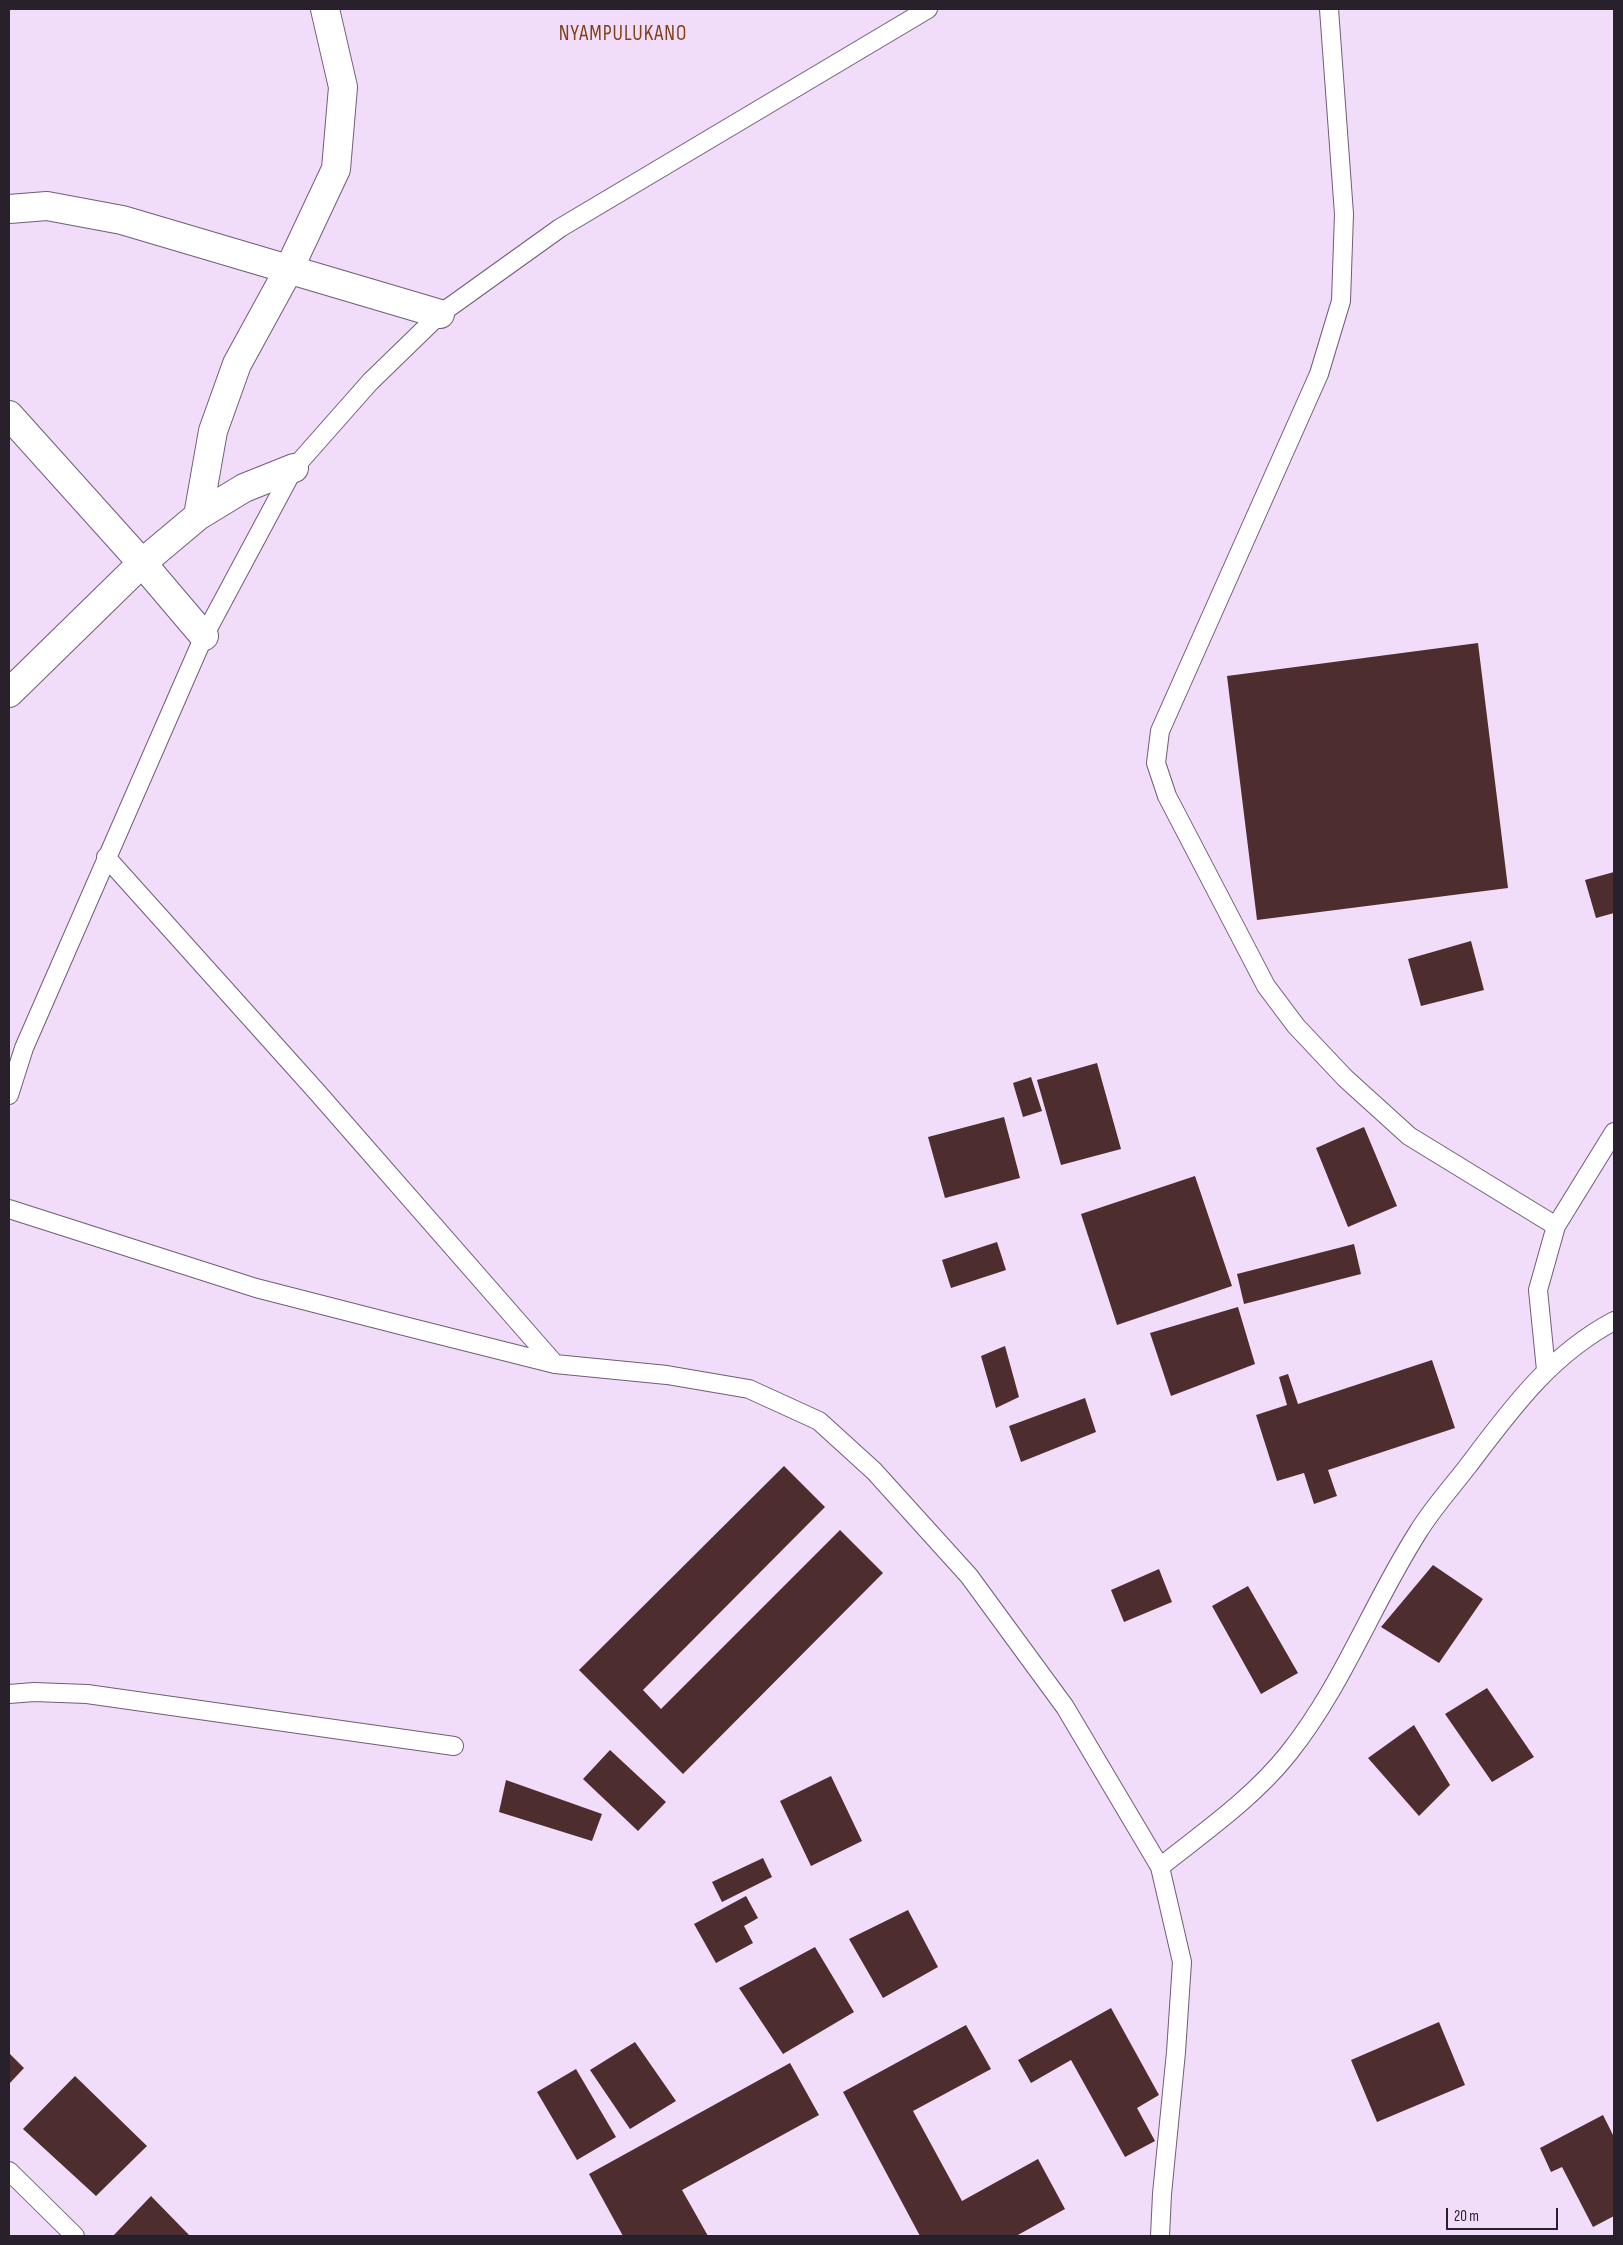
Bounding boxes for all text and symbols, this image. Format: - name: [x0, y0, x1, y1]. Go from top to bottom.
- district label: NYAMPULUKANO: [557, 22, 689, 48]
- scale bar: [1448, 2198, 1560, 2230]
- text: 20 m: [1454, 2207, 1479, 2226]

